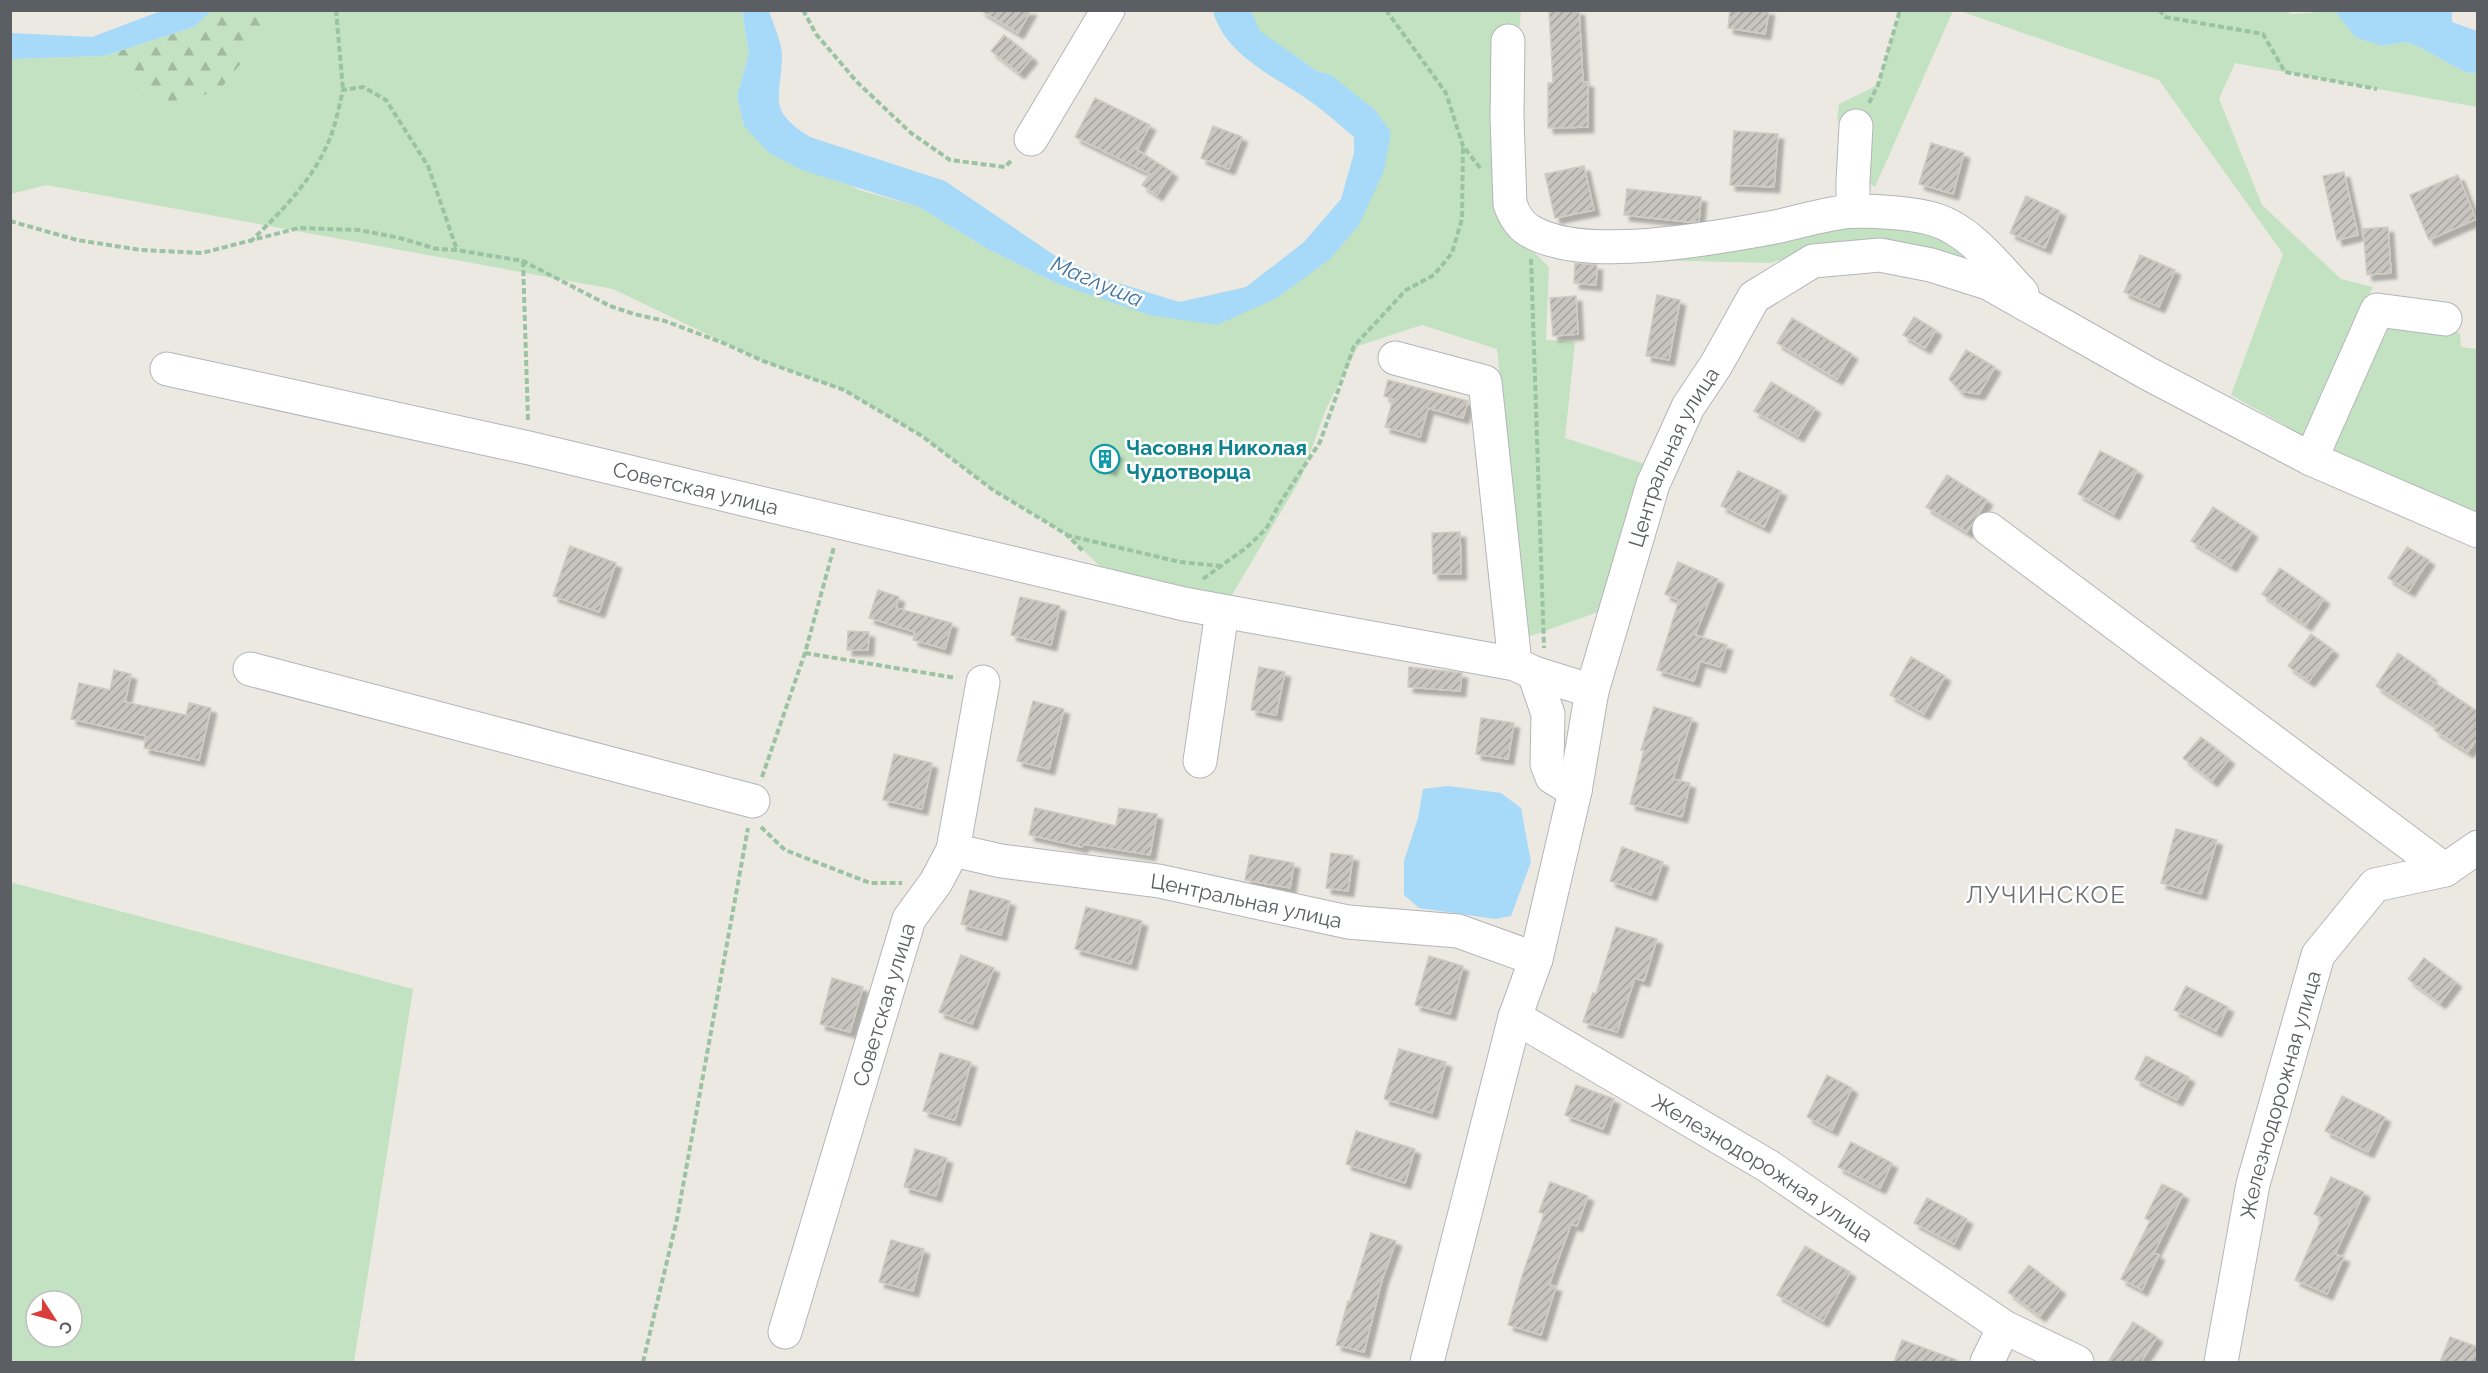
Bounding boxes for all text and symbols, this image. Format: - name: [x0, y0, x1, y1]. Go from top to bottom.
- water label: Маглуша: [1047, 250, 1147, 312]
- street label: Центральная улица: [1623, 362, 1724, 550]
- place label: Часовня Николая Чудотворца: [1126, 435, 1307, 484]
- building icon: Часовня Николая Чудотворца: [1089, 443, 1121, 475]
- street label: Советская улица: [610, 456, 781, 520]
- street label: Центральная улица: [1149, 868, 1345, 933]
- district label: ЛУЧИНСКОЕ: [1966, 880, 2126, 909]
- street label: Советская улица: [847, 920, 920, 1089]
- street label: Железнодорожная улица: [2234, 968, 2326, 1221]
- street label: Железнодорожная улица: [1648, 1088, 1878, 1247]
- north arrow: [24, 1289, 84, 1349]
- text: С: [55, 1317, 77, 1338]

